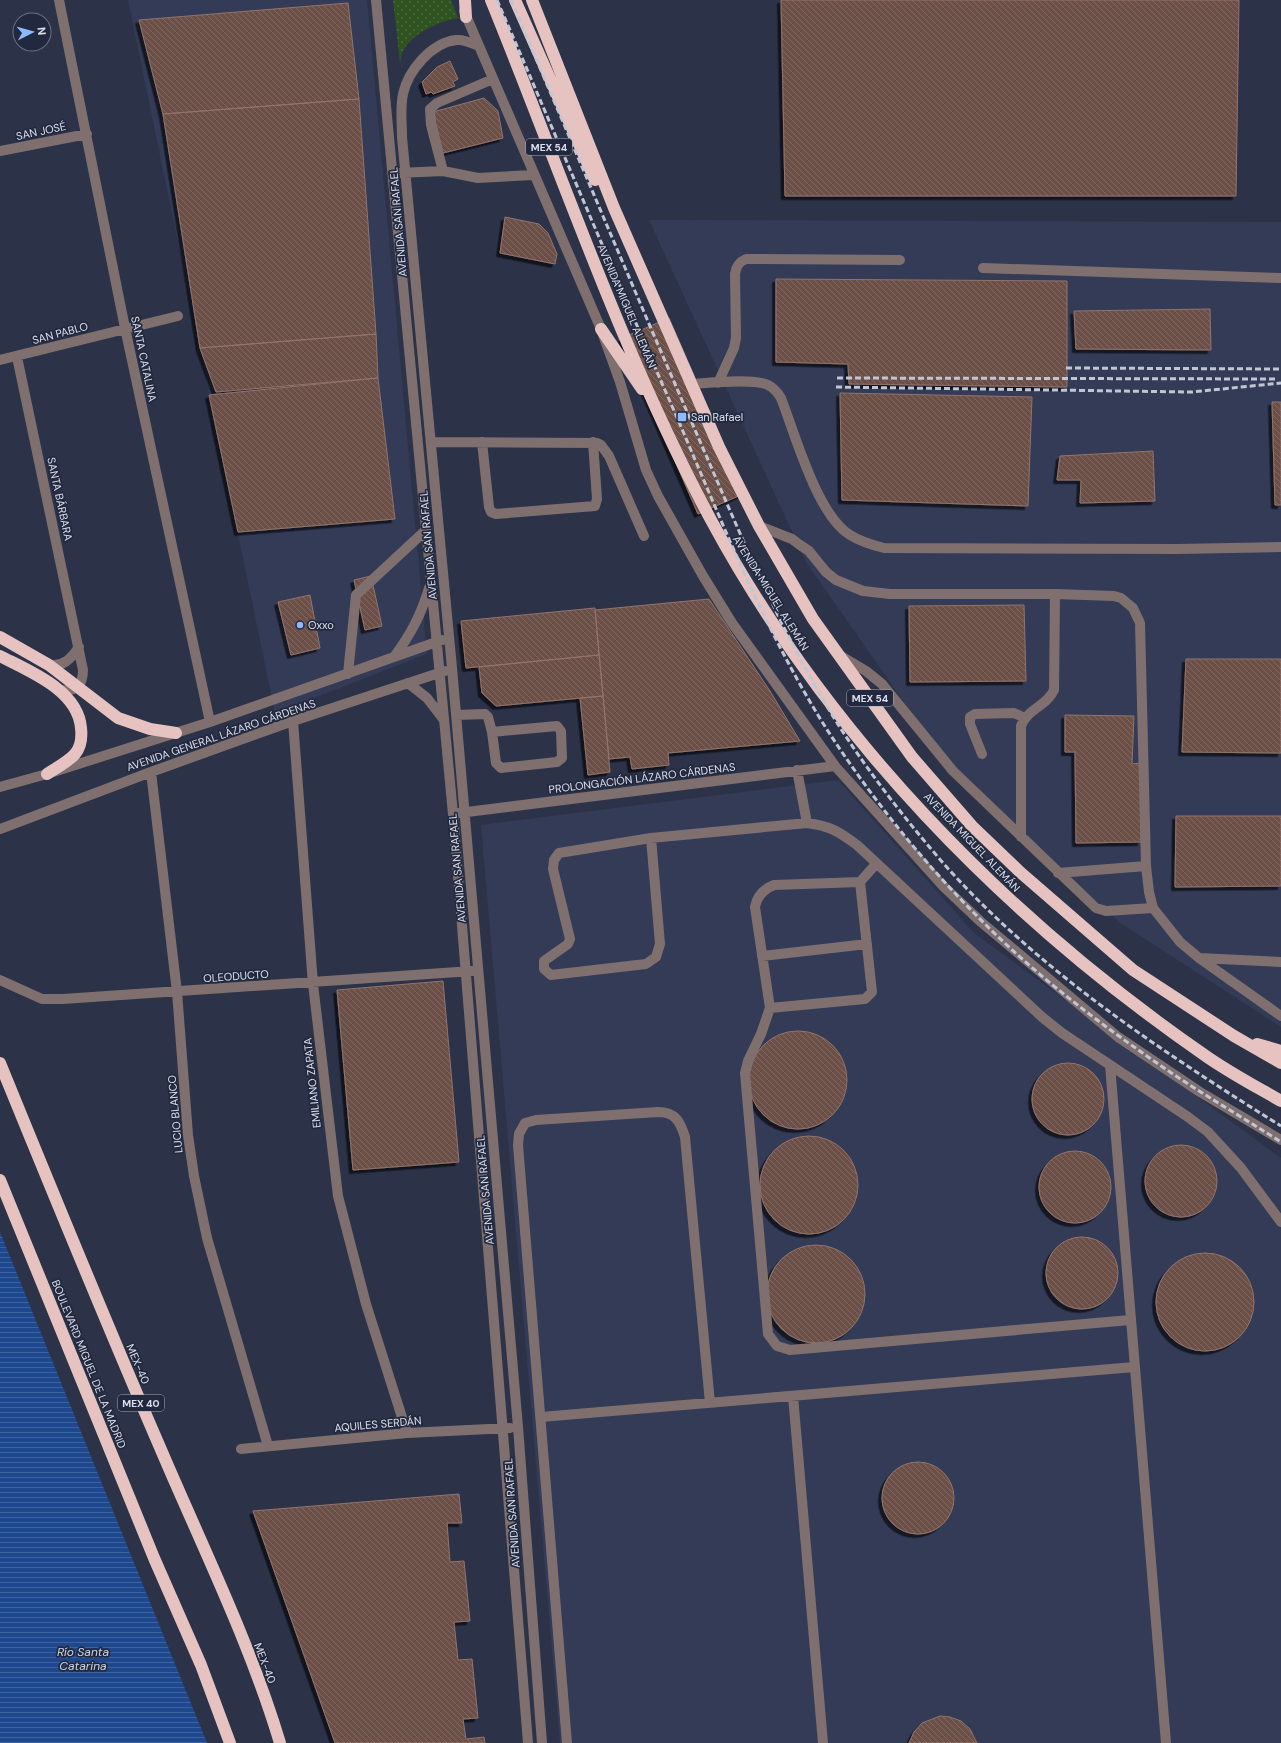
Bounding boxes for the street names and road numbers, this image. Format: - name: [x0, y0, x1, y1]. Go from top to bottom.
- street label: SAN JOSÉ: [15, 119, 67, 143]
- road number: MEX 54: [526, 139, 572, 155]
- street label: AVENIDA SAN RAFAEL: [386, 167, 410, 277]
- street label: AVENIDA MIGUEL ALEMÁN: [595, 242, 659, 370]
- street label: SANTA CATALINA: [128, 315, 160, 403]
- street label: SAN PABLO: [31, 319, 89, 347]
- street label: SANTA BÁRBARA: [44, 456, 76, 542]
- street label: AVENIDA SAN RAFAEL: [416, 490, 440, 600]
- street label: AVENIDA MIGUEL ALEMÁN: [730, 533, 812, 653]
- road number: MEX 54: [847, 690, 893, 706]
- street label: AVENIDA GENERAL LÁZARO CÁRDENAS: [125, 696, 317, 774]
- street label: PROLONGACIÓN LÁZARO CÁRDENAS: [548, 760, 736, 796]
- street label: AVENIDA MIGUEL ALEMÁN: [921, 789, 1023, 895]
- street label: AVENIDA SAN RAFAEL: [445, 813, 469, 923]
- street label: OLEODUCTO: [203, 967, 269, 985]
- street label: EMILIANO ZAPATA: [300, 1037, 324, 1129]
- street label: LUCIO BLANCO: [165, 1074, 185, 1154]
- street label: AVENIDA SAN RAFAEL: [473, 1135, 497, 1245]
- street label: BOULEVARD MIGUEL DE LA MADRID: [49, 1278, 130, 1451]
- street label: MEX-40: [123, 1342, 153, 1386]
- road number: MEX 40: [118, 1395, 164, 1411]
- street label: AQUILES SERDÁN: [334, 1413, 422, 1435]
- street label: AVENIDA SAN RAFAEL: [501, 1458, 523, 1568]
- street label: MEX-40: [251, 1641, 279, 1685]

